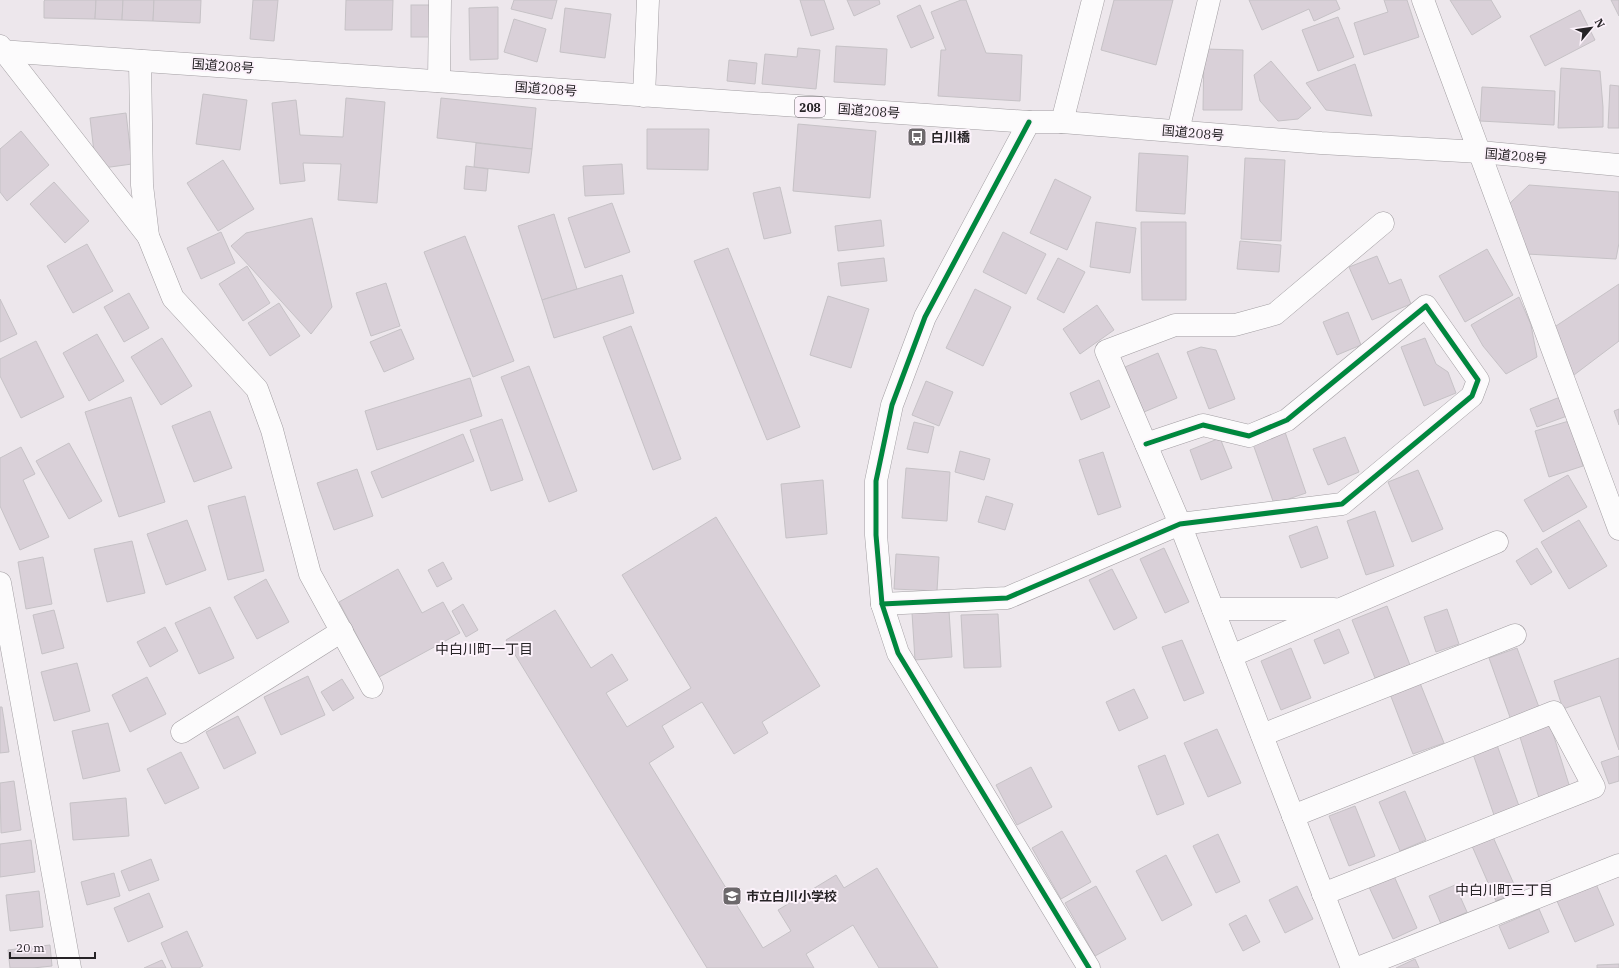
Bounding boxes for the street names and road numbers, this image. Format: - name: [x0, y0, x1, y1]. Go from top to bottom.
- street label: 国道208号: [191, 55, 255, 77]
- street label: 国道208号: [514, 78, 578, 100]
- road number: 208: [795, 97, 825, 117]
- street label: 国道208号: [837, 100, 901, 122]
- street label: 国道208号: [1161, 122, 1225, 144]
- street label: 国道208号: [1484, 145, 1548, 167]

